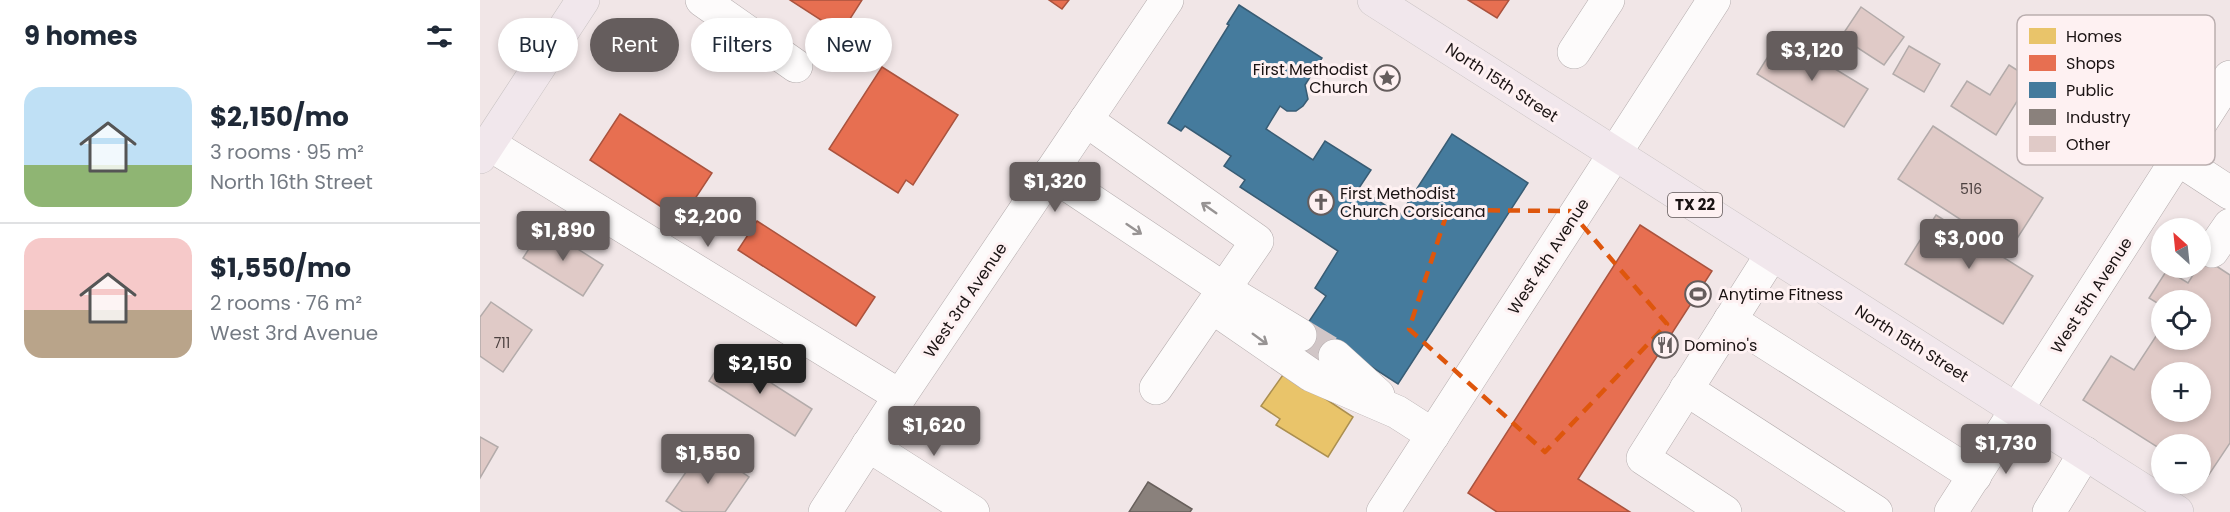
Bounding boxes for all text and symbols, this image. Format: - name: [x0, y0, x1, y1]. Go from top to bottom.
- legend: [2017, 15, 2215, 165]
- text: 9 homes: [24, 18, 138, 54]
- chip: Buy: [498, 18, 578, 72]
- chip: Rent: [590, 18, 679, 72]
- chip: Filters: [691, 18, 793, 72]
- chip: New: [805, 18, 892, 72]
- icon: filters: [423, 20, 456, 53]
- text: Homes: [2066, 25, 2122, 48]
- pin: $3,120: [1763, 31, 1861, 82]
- text: $3,120: [1781, 36, 1843, 64]
- street label: North 15th Street: [1441, 37, 1563, 128]
- text: Shops: [2066, 52, 2115, 75]
- place label: First Methodist Church: [1253, 58, 1368, 99]
- place icon: First Methodist Church: [1372, 63, 1402, 93]
- text: Public: [2066, 79, 2114, 102]
- text: $2,150/mo: [210, 99, 349, 135]
- text: Industry: [2066, 106, 2130, 129]
- icon: home: [72, 111, 144, 183]
- text: Other: [2066, 133, 2111, 156]
- text: 3 rooms · 95 m²: [210, 138, 364, 166]
- pin: $1,320: [1006, 162, 1104, 213]
- text: $1,320: [1024, 167, 1086, 195]
- text: North 16th Street: [210, 168, 373, 196]
- house number: 516: [1960, 179, 1982, 199]
- place label: First Methodist Church Corsicana: [1340, 182, 1485, 223]
- church icon: First Methodist Church Corsicana: [1306, 187, 1336, 217]
- road number: TX 22: [1668, 193, 1722, 217]
- street label: West 4th Avenue: [1502, 194, 1595, 319]
- pin: $2,200: [659, 197, 757, 248]
- one-way arrow: [1201, 201, 1217, 214]
- text: $2,200: [674, 202, 742, 230]
- pin: $1,890: [514, 211, 612, 262]
- text: $1,890: [531, 216, 595, 244]
- north arrow: [2151, 218, 2211, 278]
- map controls: [2151, 218, 2211, 494]
- pin: $3,000: [1920, 219, 2018, 270]
- one-way arrow: [1125, 223, 1142, 235]
- text: $3,000: [1934, 224, 2004, 252]
- street label: West 5th Avenue: [2045, 233, 2138, 358]
- street label: West 3rd Avenue: [918, 238, 1013, 362]
- text: $1,550/mo: [210, 250, 351, 286]
- icon: home: [72, 262, 144, 334]
- sports icon: Anytime Fitness: [1683, 279, 1713, 309]
- place label: Anytime Fitness: [1718, 283, 1843, 306]
- text: 2 rooms · 76 m²: [210, 289, 362, 317]
- button: locate: [2151, 290, 2211, 350]
- street label: North 15th Street: [1850, 299, 1973, 388]
- text: West 3rd Avenue: [210, 319, 378, 347]
- restaurant icon: Domino's: [1650, 330, 1680, 360]
- house number: 711: [494, 333, 510, 353]
- one-way arrow: [1252, 333, 1268, 345]
- place label: Domino's: [1684, 334, 1757, 357]
- pin: $2,150: [711, 344, 809, 395]
- text: $2,150: [728, 349, 792, 377]
- button: +: [2151, 362, 2211, 422]
- pin: $1,620: [885, 406, 983, 457]
- text: $1,620: [902, 411, 966, 439]
- pin: $1,730: [1957, 424, 2055, 475]
- text: $1,730: [1975, 429, 2037, 457]
- pin: $1,550: [659, 434, 757, 485]
- button: −: [2151, 434, 2211, 494]
- text: $1,550: [675, 439, 741, 467]

